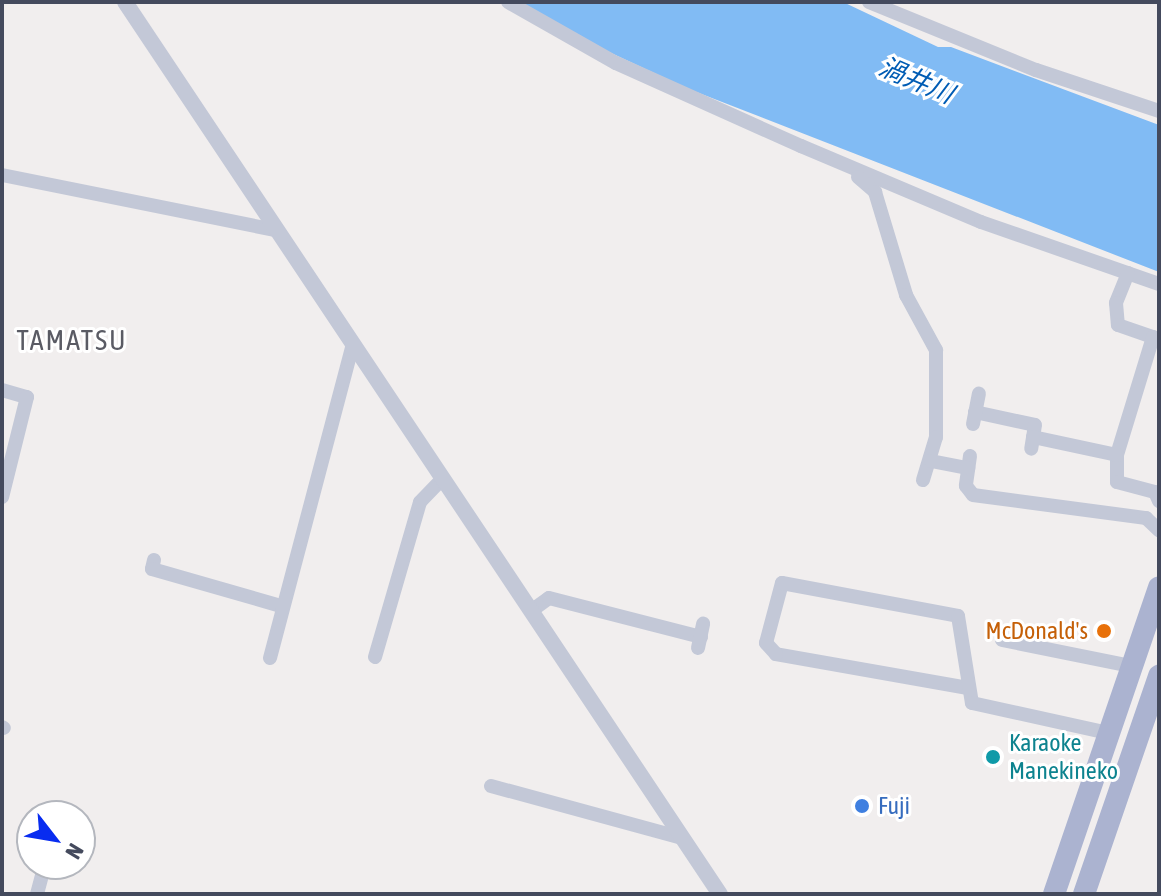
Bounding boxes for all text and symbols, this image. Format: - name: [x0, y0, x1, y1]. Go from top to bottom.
- water label: 渦井川: [874, 51, 958, 111]
- district label: TAMATSU: [17, 323, 127, 357]
- place label: McDonald's: [986, 617, 1088, 645]
- marker: McDonald's: [1095, 622, 1113, 640]
- place label: Karaoke Manekineko: [1009, 729, 1118, 785]
- marker: Karaoke Manekineko: [984, 748, 1002, 766]
- place label: Fuji: [878, 792, 910, 820]
- marker: Fuji: [853, 797, 871, 815]
- north arrow: [16, 800, 96, 880]
- text: N: [60, 839, 89, 864]

